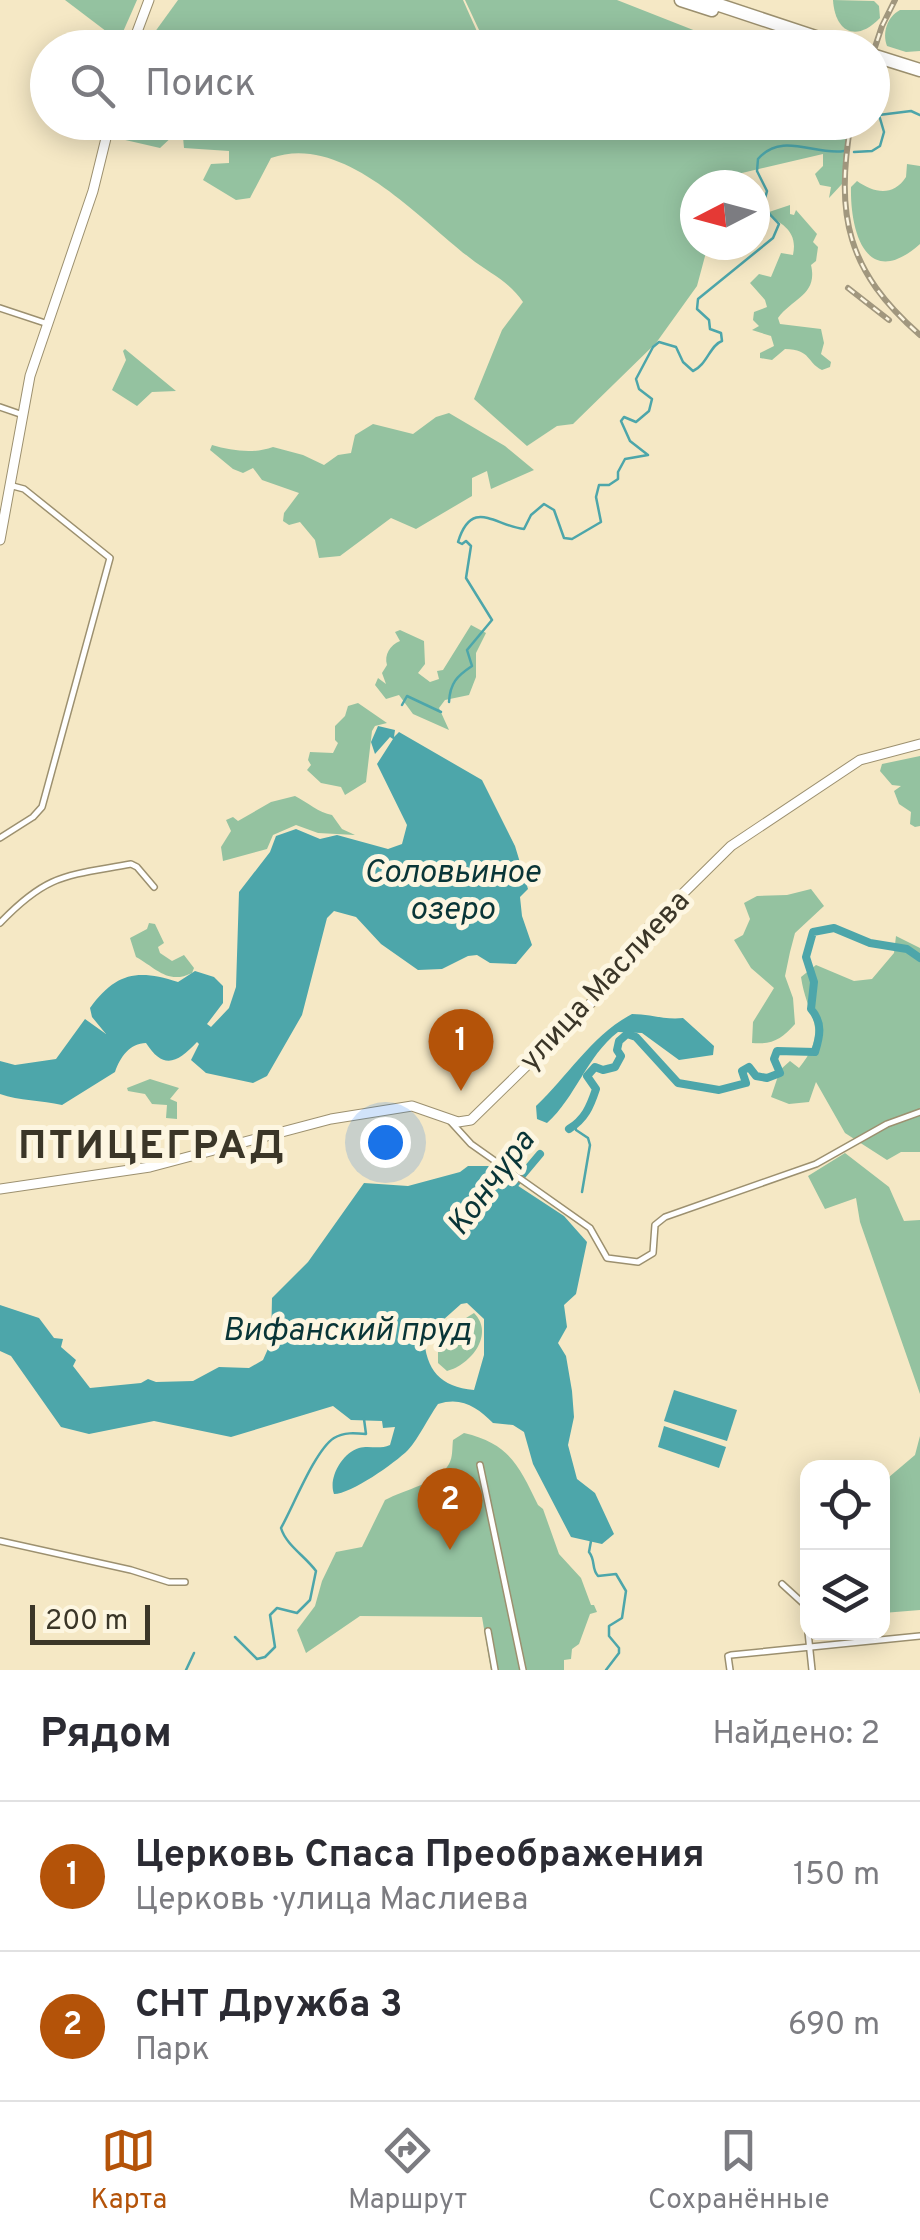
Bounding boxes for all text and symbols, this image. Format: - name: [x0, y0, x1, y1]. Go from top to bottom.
- search box: [30, 30, 890, 140]
- icon: search: [65, 58, 120, 113]
- text: Поиск: [145, 61, 256, 110]
- north arrow: [680, 170, 770, 260]
- water label: Соловьиное озеро: [364, 854, 541, 931]
- street label: улица Маслиева: [513, 884, 699, 1080]
- pin: 1: [428, 1008, 494, 1091]
- your location: [360, 1117, 411, 1168]
- district label: ПТИЦЕГРАД: [18, 1123, 286, 1173]
- water label: Кончура: [440, 1123, 545, 1245]
- water label: Вифанский пруд: [223, 1312, 471, 1352]
- map controls: [800, 1460, 890, 1640]
- button: locate: [800, 1460, 890, 1550]
- pin: 2: [418, 1468, 482, 1550]
- button: layers: [800, 1550, 890, 1640]
- scale bar: [30, 1600, 150, 1644]
- text: 200 m: [45, 1604, 128, 1640]
- text: Рядом: [40, 1709, 172, 1762]
- text: Найдено: 2: [713, 1715, 880, 1755]
- text: Церковь Спаса Преображения: [135, 1832, 705, 1881]
- text: 1: [66, 1856, 79, 1896]
- text: 150 m: [793, 1856, 880, 1896]
- text: Церковь · улица Маслиева: [135, 1881, 528, 1921]
- text: СНТ Дружба 3: [135, 1982, 403, 2031]
- text: 2: [63, 2006, 82, 2046]
- text: 690 m: [788, 2006, 880, 2046]
- text: Парк: [135, 2031, 210, 2071]
- tab: Карта: [90, 2123, 167, 2219]
- tab: Маршрут: [348, 2123, 467, 2219]
- tab: Сохранённые: [648, 2123, 830, 2219]

